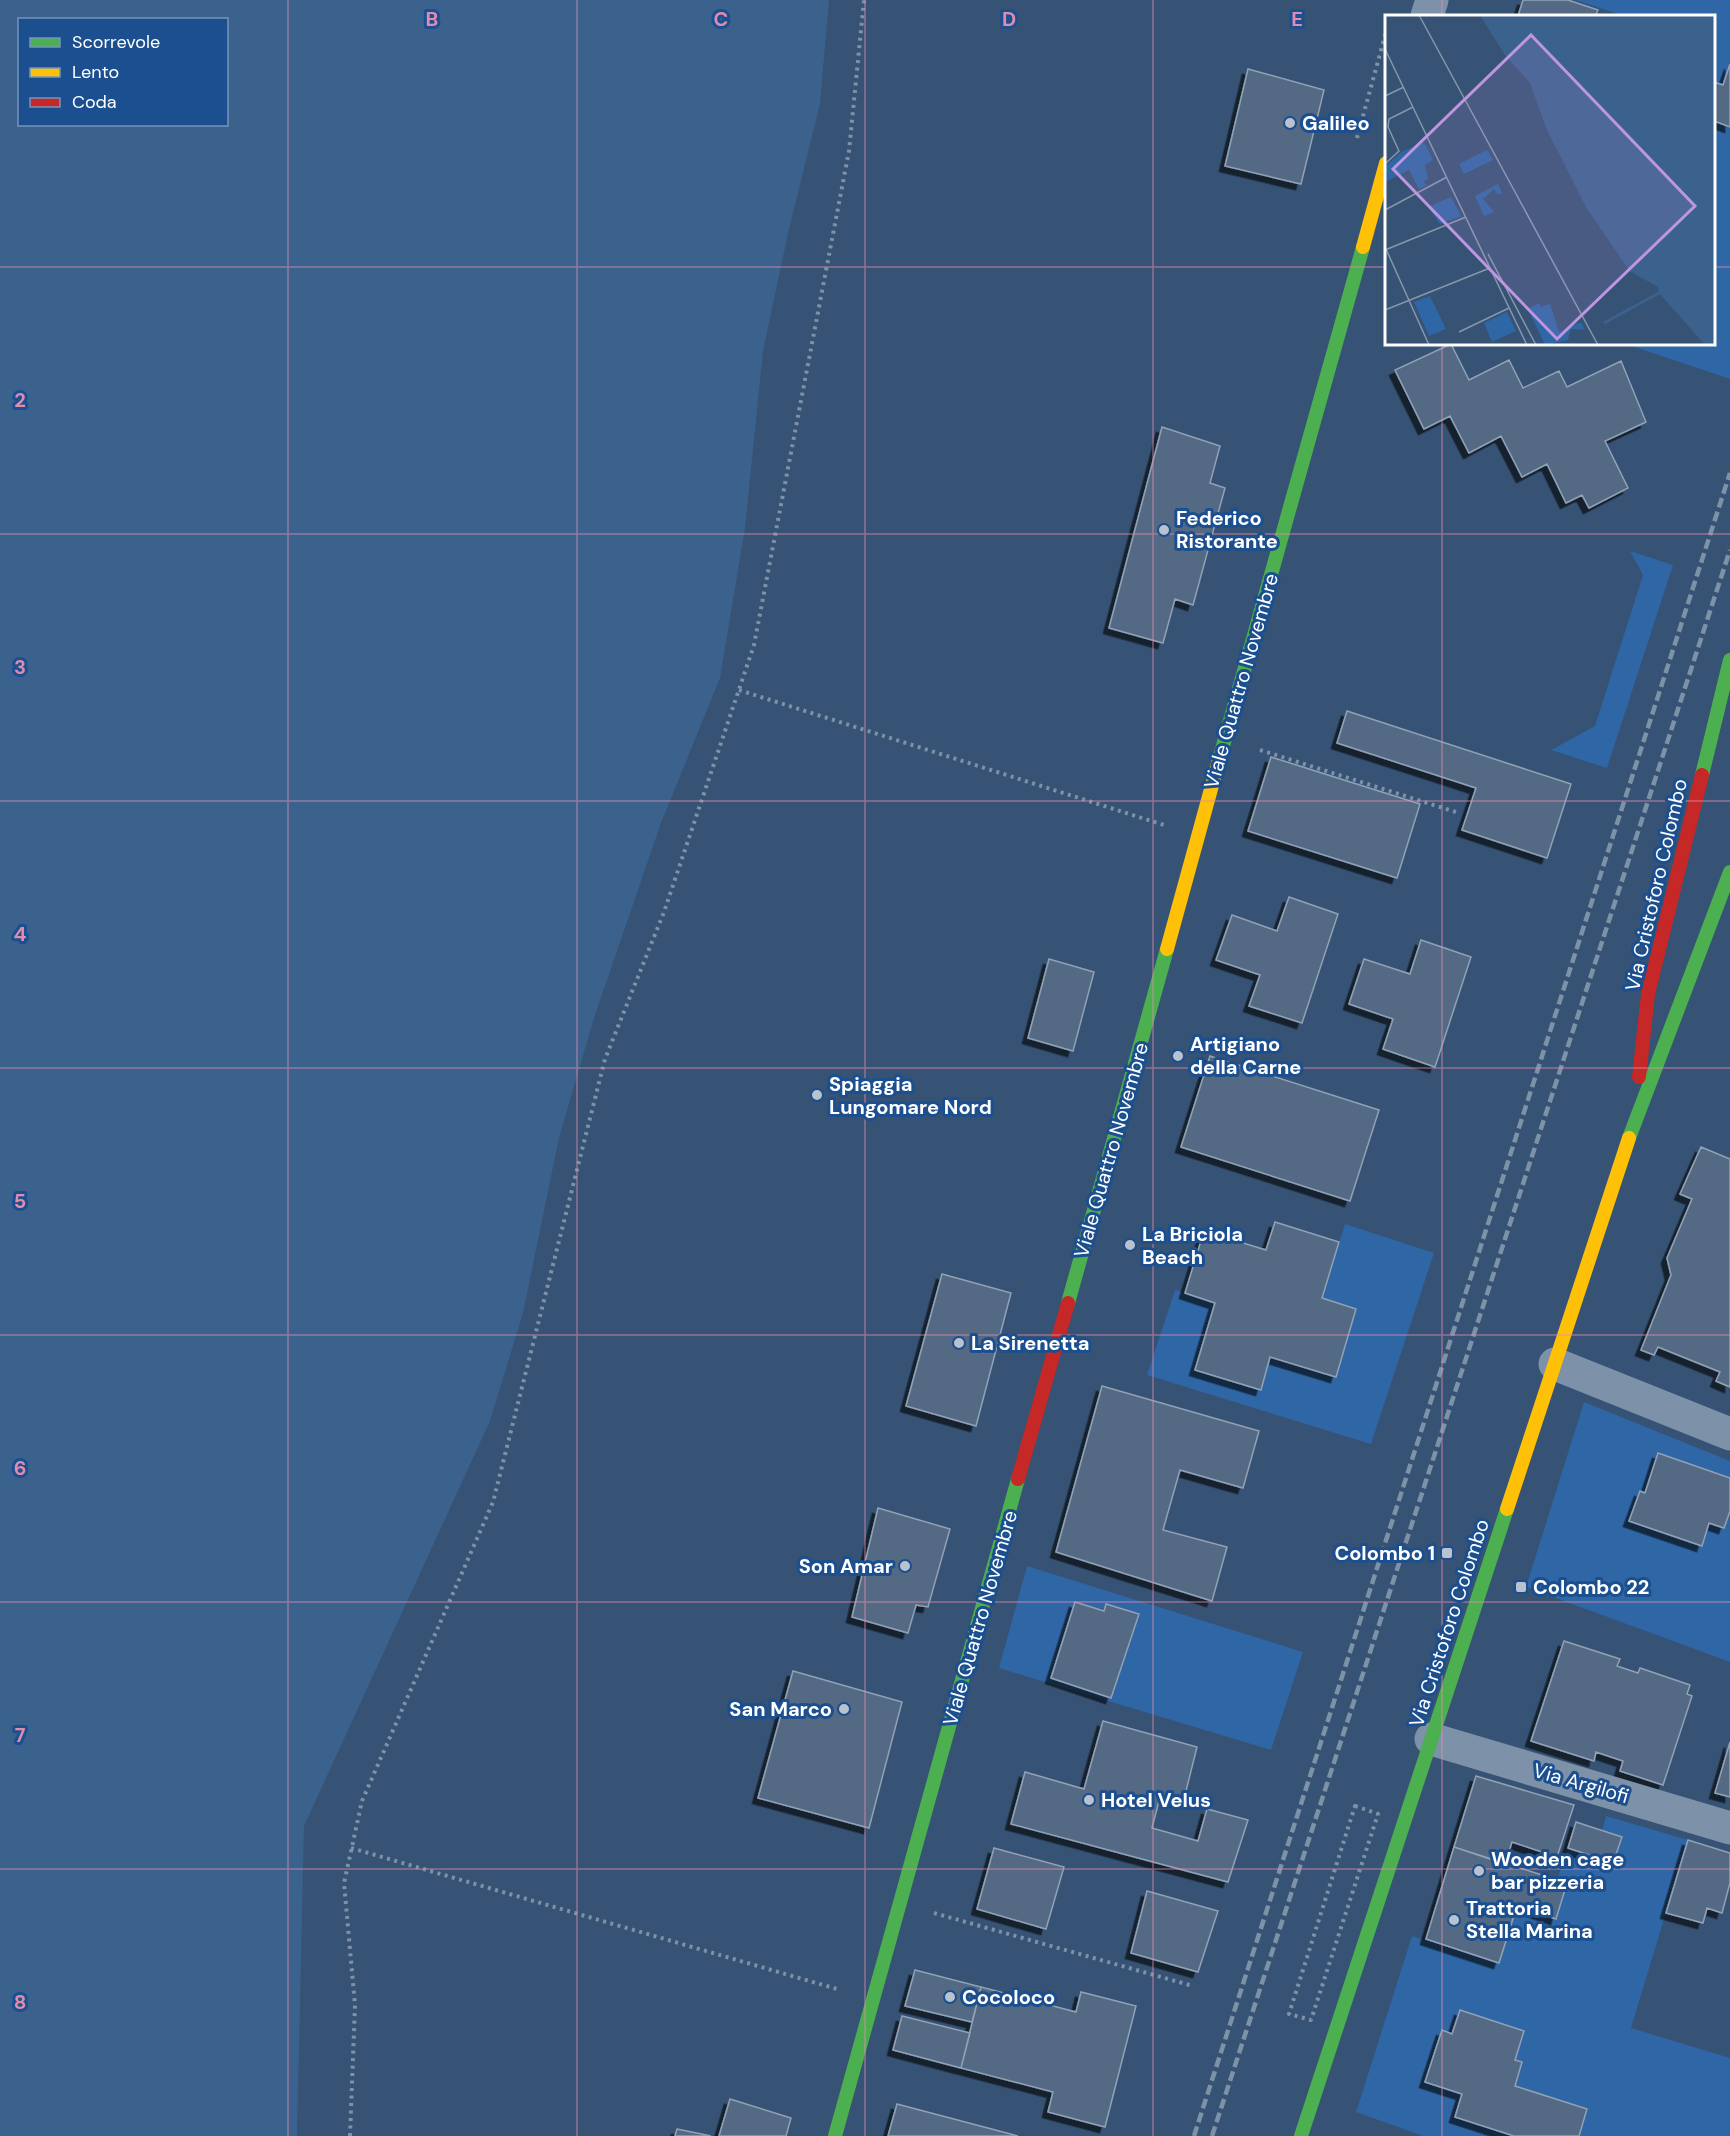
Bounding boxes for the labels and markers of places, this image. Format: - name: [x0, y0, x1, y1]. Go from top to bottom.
- place label: Galileo: [1302, 110, 1370, 136]
- marker: Galileo: [1283, 116, 1297, 130]
- place label: Federico Ristorante: [1176, 505, 1278, 554]
- marker: Federico Ristorante: [1157, 523, 1171, 537]
- place label: Artigiano della Carne: [1190, 1031, 1301, 1080]
- marker: Artigiano della Carne: [1171, 1049, 1185, 1063]
- place label: Spiaggia Lungomare Nord: [829, 1071, 992, 1120]
- marker: Spiaggia Lungomare Nord: [810, 1088, 824, 1102]
- place label: La Briciola Beach: [1142, 1221, 1243, 1270]
- marker: La Briciola Beach: [1123, 1238, 1137, 1252]
- place label: La Sirenetta: [971, 1330, 1089, 1356]
- marker: La Sirenetta: [952, 1336, 966, 1350]
- place label: Colombo 1: [1334, 1540, 1435, 1566]
- marker: Colombo 1: [1440, 1546, 1454, 1560]
- place label: Son Amar: [799, 1553, 893, 1579]
- marker: Son Amar: [898, 1559, 912, 1573]
- place label: Colombo 22: [1533, 1574, 1649, 1600]
- marker: Colombo 22: [1514, 1580, 1528, 1594]
- place label: San Marco: [729, 1696, 832, 1722]
- marker: San Marco: [837, 1702, 851, 1716]
- place label: Hotel Velus: [1101, 1787, 1211, 1813]
- marker: Hotel Velus: [1082, 1793, 1096, 1807]
- place label: Wooden cage bar pizzeria: [1491, 1846, 1624, 1895]
- marker: Wooden cage bar pizzeria: [1472, 1864, 1486, 1878]
- place label: Trattoria Stella Marina: [1466, 1895, 1593, 1944]
- marker: Trattoria Stella Marina: [1447, 1913, 1461, 1927]
- place label: Cocoloco: [962, 1984, 1055, 2010]
- marker: Cocoloco: [943, 1990, 957, 2004]

